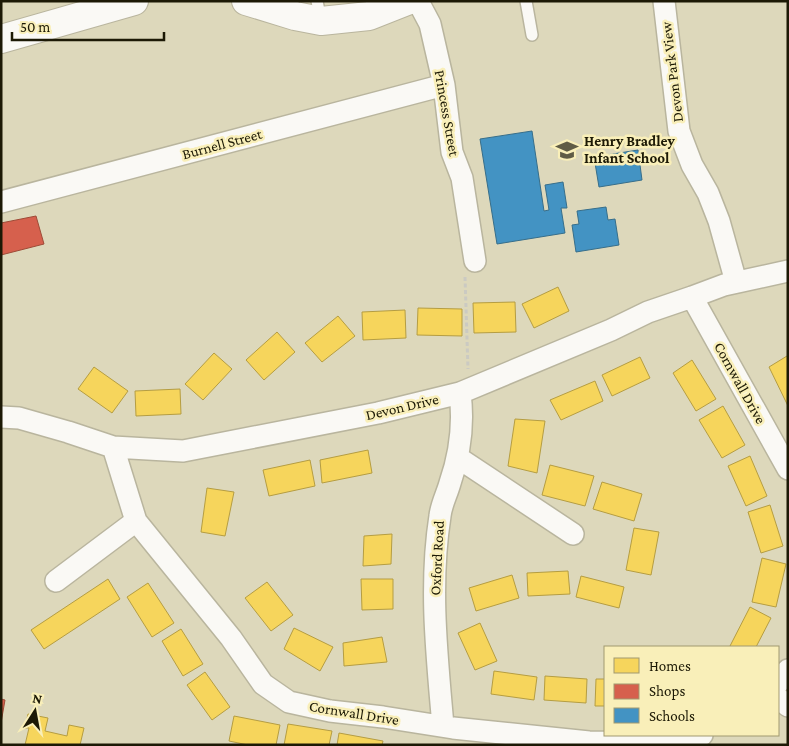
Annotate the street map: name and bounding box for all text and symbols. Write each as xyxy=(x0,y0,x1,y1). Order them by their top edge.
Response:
scale bar xyxy=(12,10,165,42)
text: 50 m xyxy=(20,19,50,35)
street label: Devon Park View xyxy=(658,20,686,123)
street label: Princess Street xyxy=(432,69,463,158)
street label: Burnell Street xyxy=(180,125,265,162)
place label: Henry Bradley Infant School xyxy=(584,133,675,166)
school or university icon: Henry Bradley Infant School xyxy=(554,137,580,163)
street label: Cornwall Drive xyxy=(711,339,769,427)
street label: Devon Drive xyxy=(364,391,440,423)
street label: Oxford Road xyxy=(427,520,447,596)
legend xyxy=(604,646,779,736)
text: Homes xyxy=(649,658,691,674)
text: Shops xyxy=(649,683,685,700)
north arrow xyxy=(10,686,60,736)
text: N xyxy=(31,689,44,707)
street label: Cornwall Drive xyxy=(308,698,400,728)
text: Schools xyxy=(649,708,695,724)

